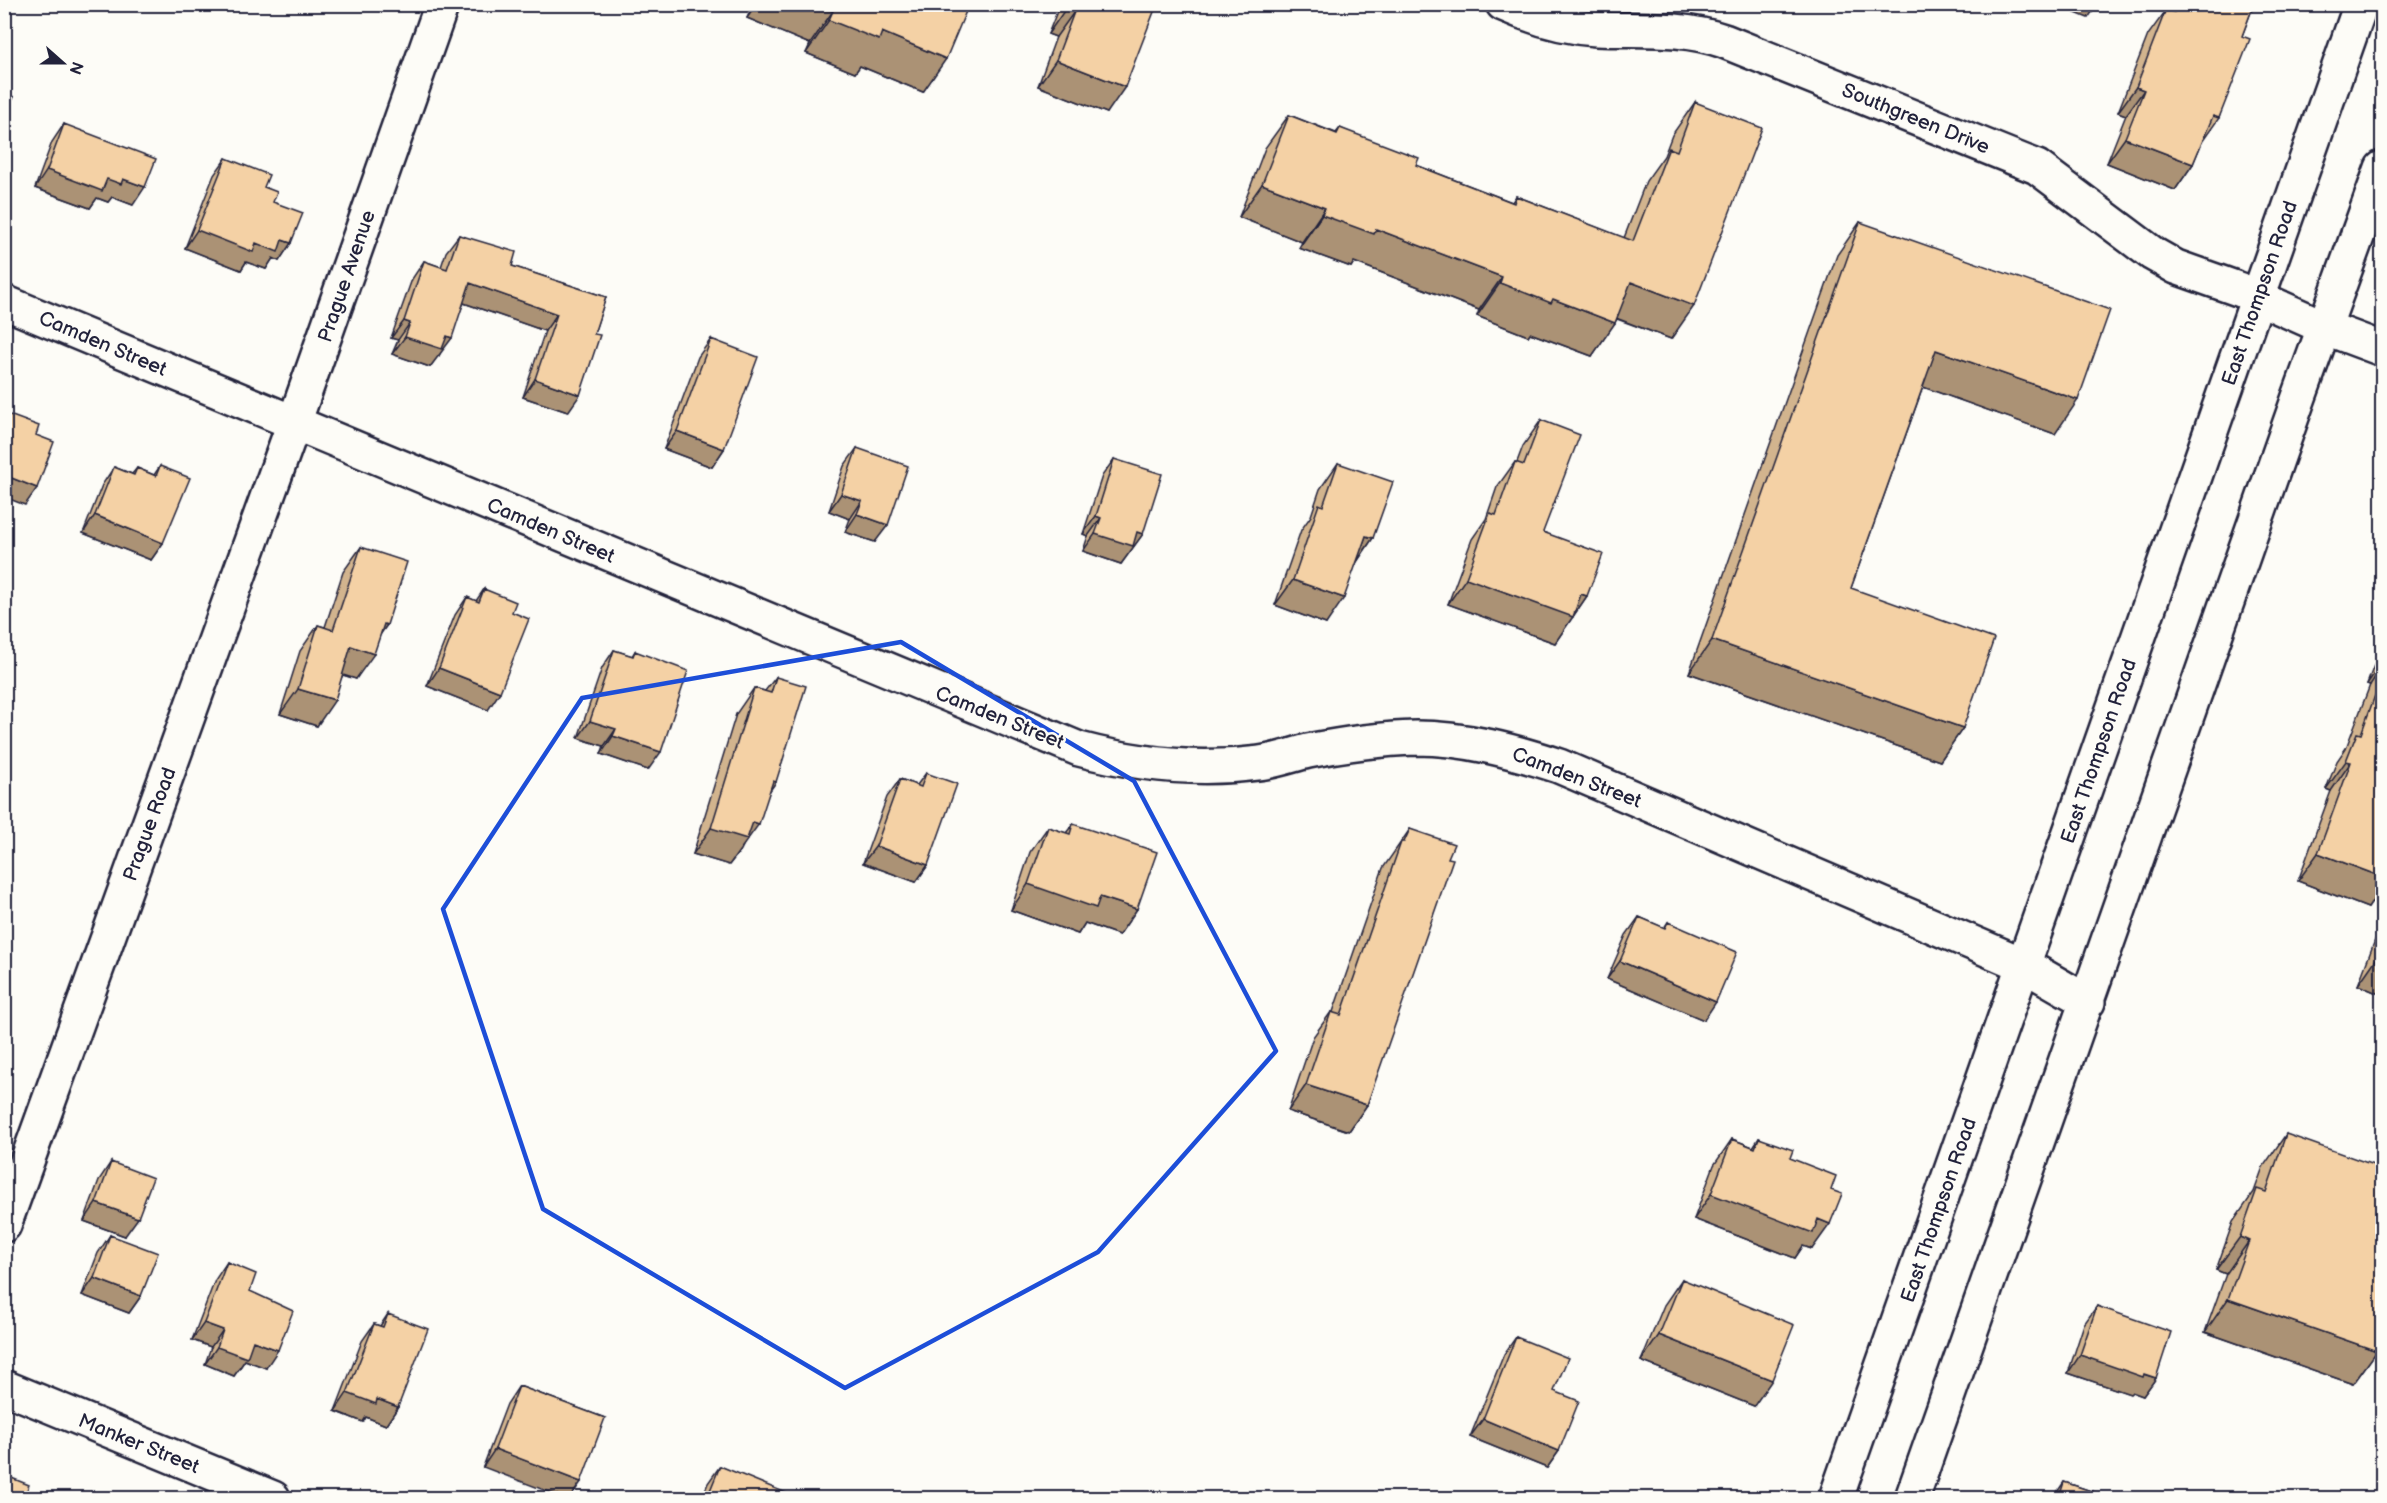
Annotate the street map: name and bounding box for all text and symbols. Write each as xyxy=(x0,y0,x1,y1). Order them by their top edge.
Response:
north arrow xyxy=(33,33,93,93)
text: N xyxy=(65,59,87,77)
street label: Southgreen Drive xyxy=(1838,78,1993,160)
street label: East Thompson Road xyxy=(2217,198,2303,389)
street label: Prague Avenue xyxy=(313,207,381,345)
street label: Camden Street xyxy=(35,306,170,382)
street label: Camden Street xyxy=(483,493,618,569)
street label: East Thompson Road xyxy=(2056,656,2142,847)
street label: Camden Street xyxy=(932,681,1067,755)
street label: Camden Street xyxy=(1509,742,1645,814)
street label: Prague Road xyxy=(118,764,182,884)
street label: East Thompson Road xyxy=(1896,1115,1982,1306)
street label: Manker Street xyxy=(75,1409,203,1479)

